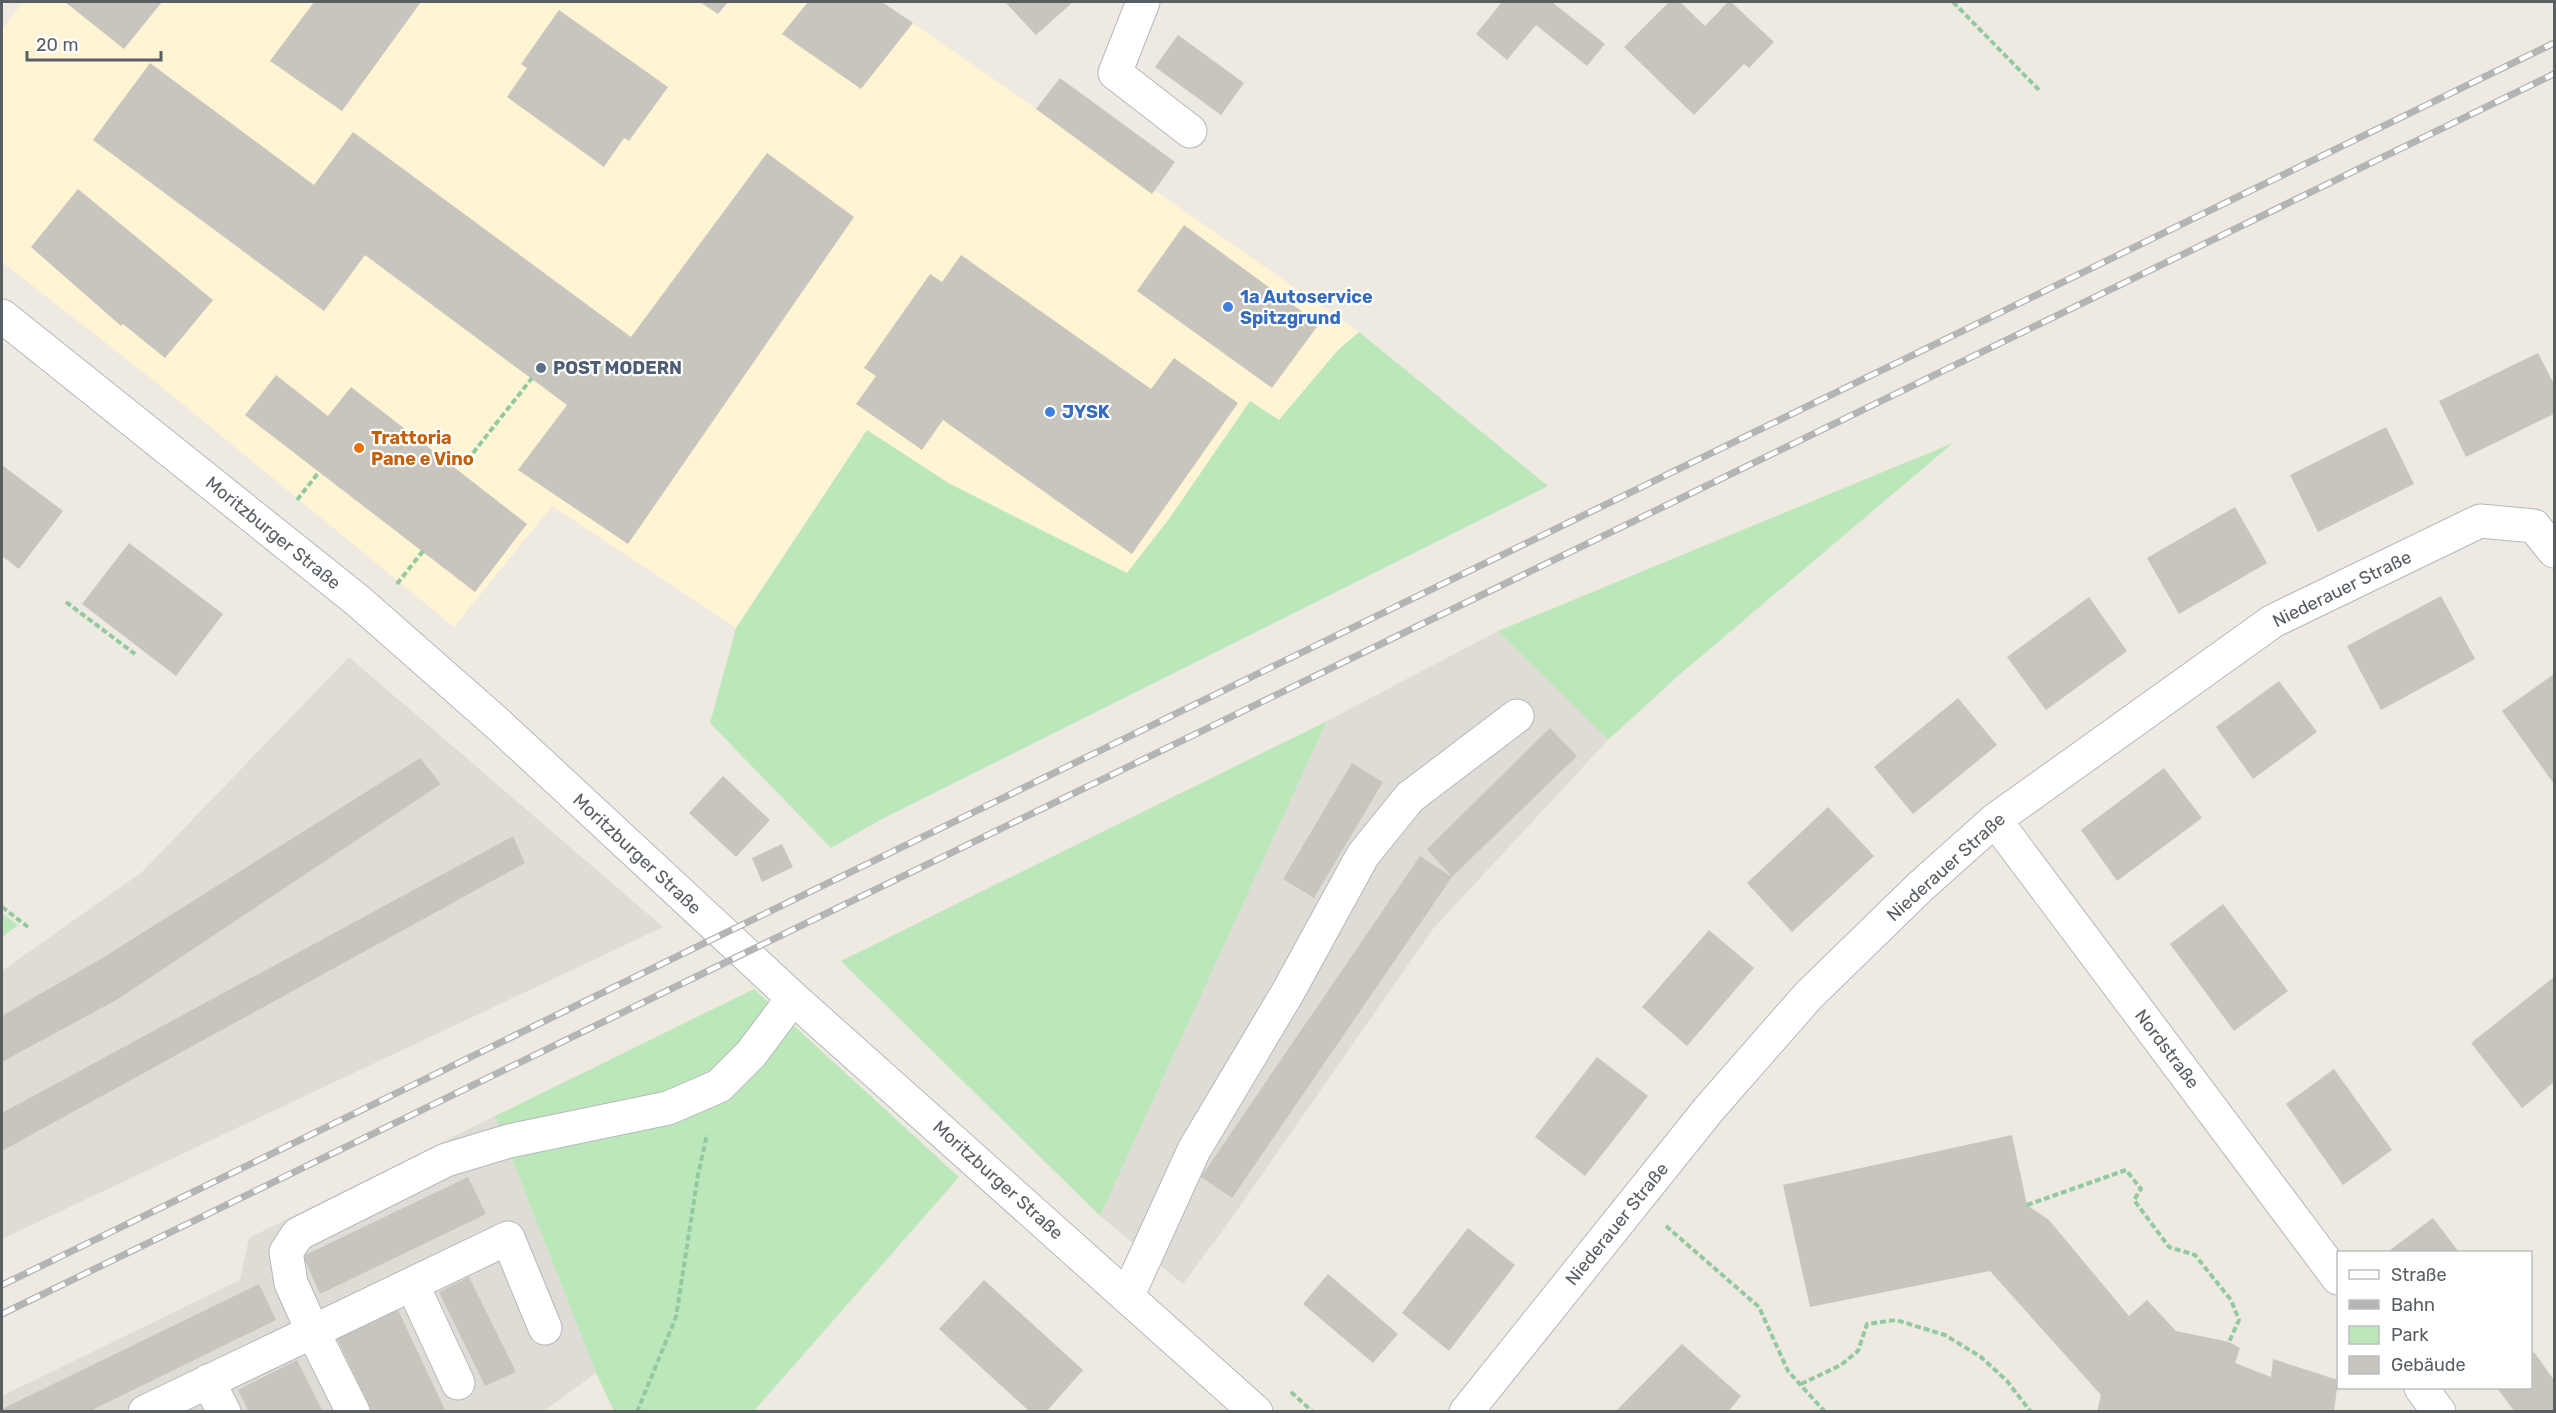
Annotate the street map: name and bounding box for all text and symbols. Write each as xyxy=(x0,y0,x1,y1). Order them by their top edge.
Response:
scale bar xyxy=(27,24,160,62)
text: 20 m xyxy=(36,34,78,56)
place label: 1a Autoservice Spitzgrund xyxy=(1240,286,1373,329)
marker: 1a Autoservice Spitzgrund xyxy=(1221,300,1235,314)
place label: POST MODERN xyxy=(553,357,682,379)
marker: POST MODERN xyxy=(534,361,548,375)
place label: JYSK xyxy=(1062,401,1110,423)
marker: JYSK xyxy=(1043,405,1057,419)
place label: Trattoria Pane e Vino xyxy=(371,427,474,470)
marker: Trattoria Pane e Vino xyxy=(352,441,366,455)
street label: Moritzburger Straße xyxy=(201,472,345,594)
street label: Niederauer Straße xyxy=(2269,546,2415,632)
street label: Moritzburger Straße xyxy=(568,789,706,919)
street label: Niederauer Straße xyxy=(1882,808,2010,926)
street label: Nordstraße xyxy=(2130,1005,2204,1093)
street label: Moritzburger Straße xyxy=(928,1116,1068,1244)
street label: Niederauer Straße xyxy=(1561,1158,1673,1290)
legend xyxy=(2337,1251,2532,1389)
text: Straße xyxy=(2391,1264,2447,1286)
text: Bahn xyxy=(2391,1294,2435,1316)
text: Park xyxy=(2391,1324,2429,1346)
text: Gebäude xyxy=(2391,1354,2466,1376)

